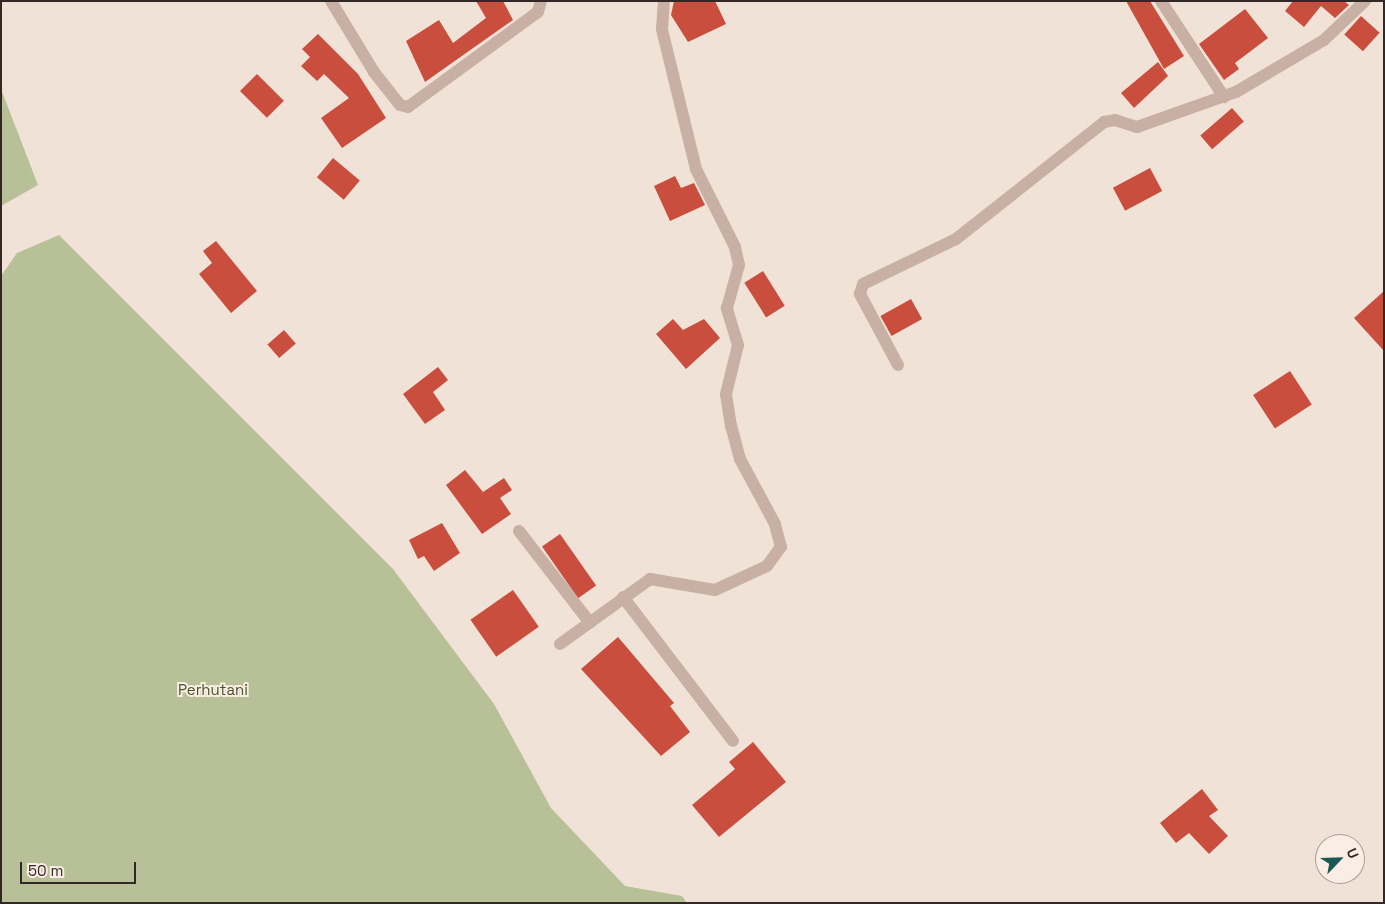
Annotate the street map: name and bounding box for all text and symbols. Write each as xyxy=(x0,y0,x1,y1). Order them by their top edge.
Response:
park label: Perhutani xyxy=(178,681,248,699)
north arrow xyxy=(1315,834,1365,884)
text: U xyxy=(1343,845,1363,861)
scale bar xyxy=(22,852,139,884)
text: 50 m xyxy=(28,861,63,880)

